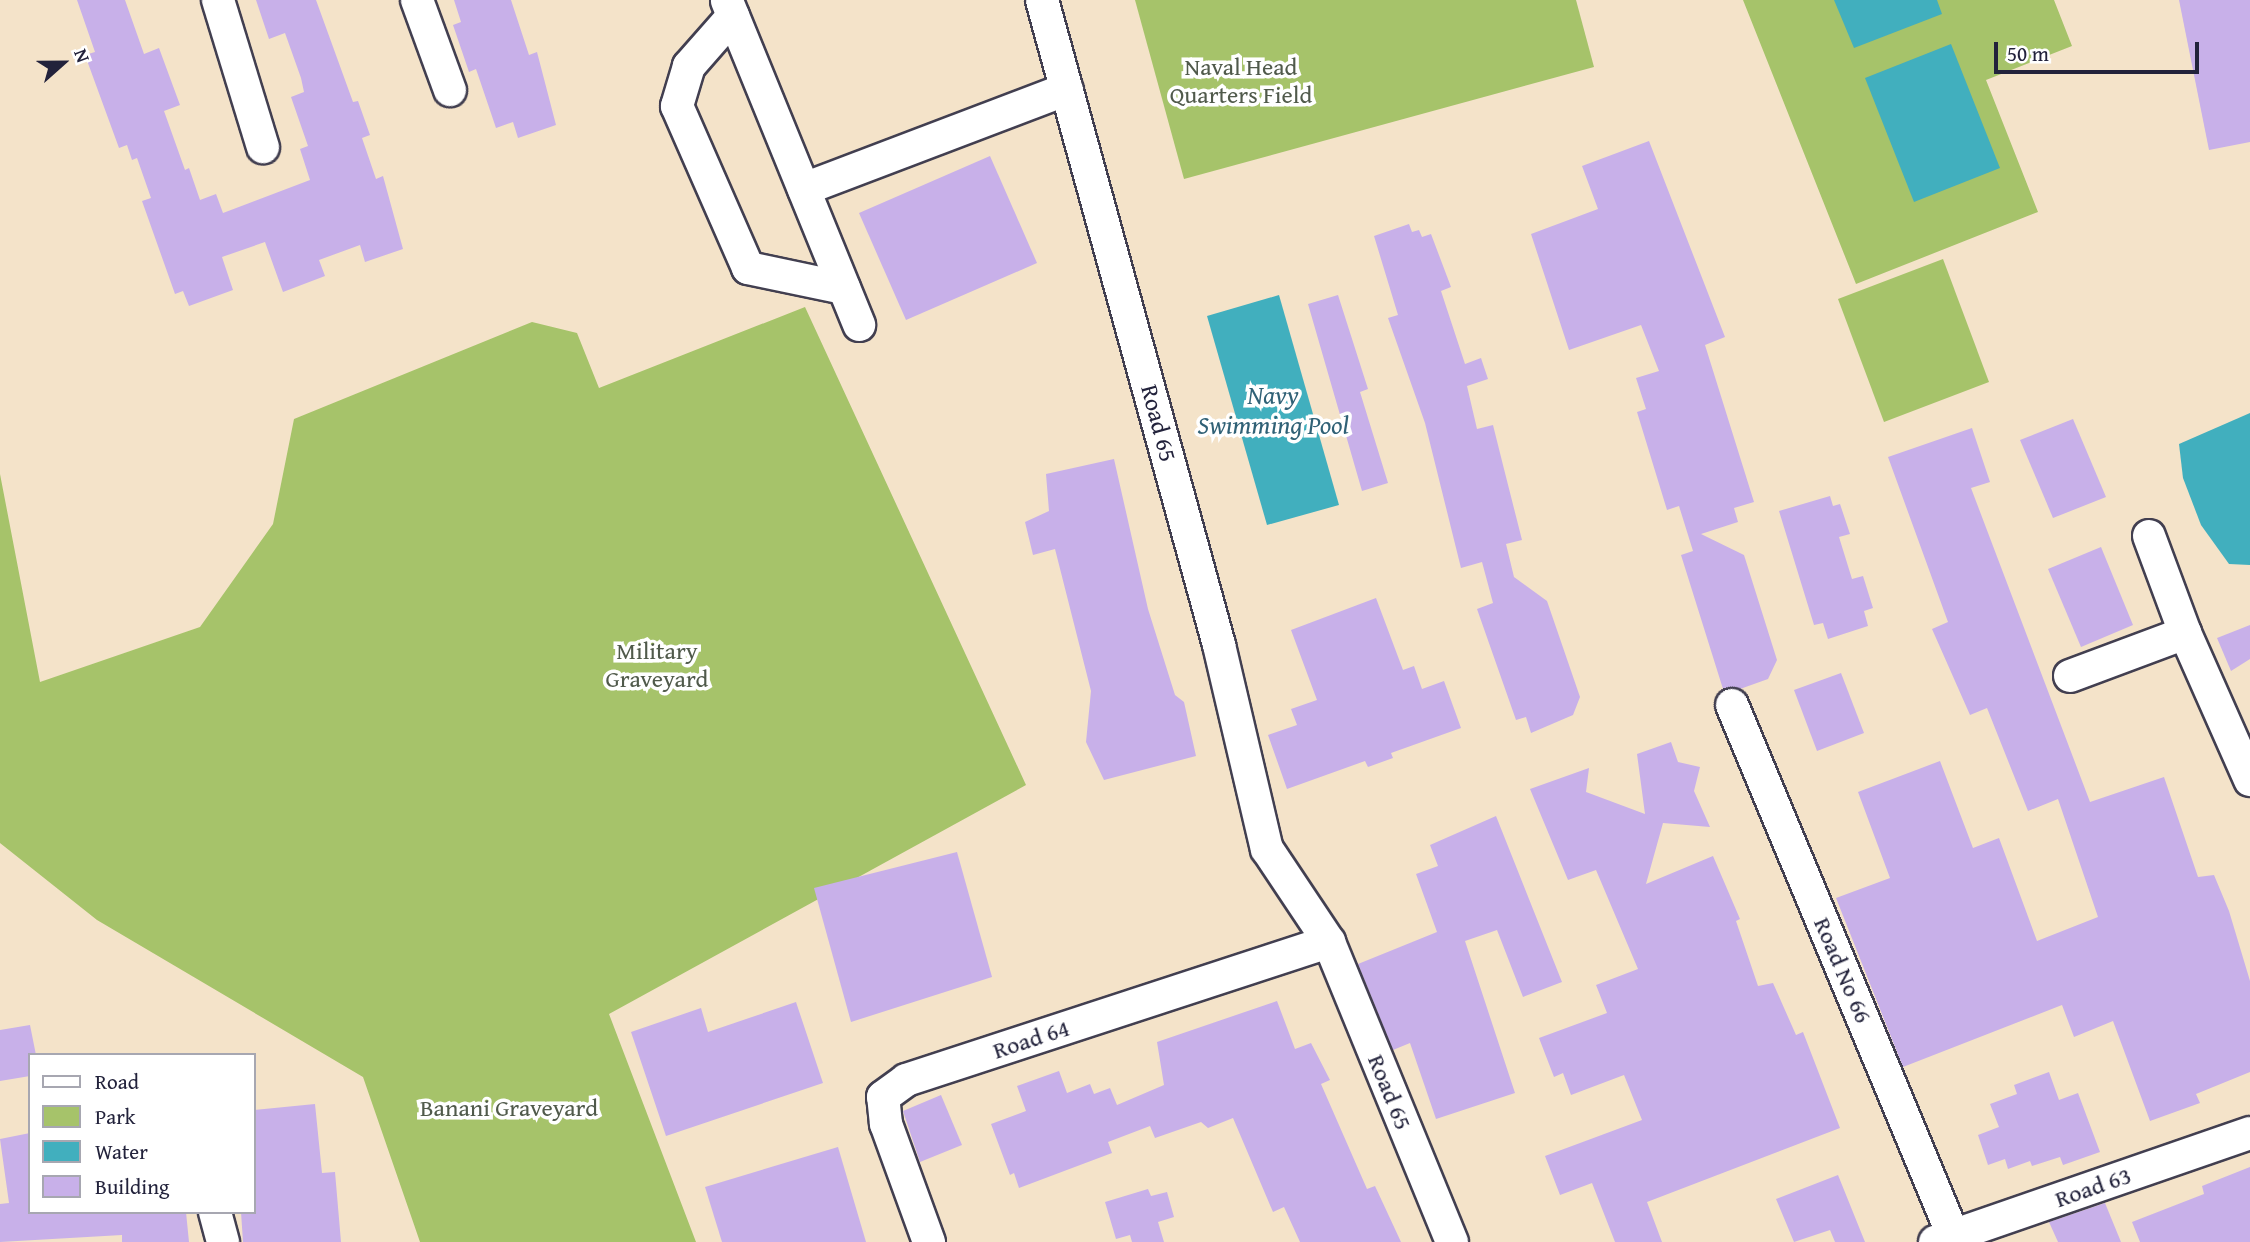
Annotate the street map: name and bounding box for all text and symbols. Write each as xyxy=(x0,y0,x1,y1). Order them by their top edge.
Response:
north arrow xyxy=(28,28,98,98)
scale bar xyxy=(1998,28,2203,72)
text: 50 m xyxy=(2007,38,2049,69)
text: N xyxy=(67,45,98,66)
park label: Naval Head Quarters Field xyxy=(1170,53,1312,109)
water label: Navy Swimming Pool xyxy=(1197,379,1349,440)
street label: Road 65 xyxy=(1135,381,1183,465)
park label: Military Graveyard xyxy=(606,637,708,693)
street label: Road No 66 xyxy=(1808,913,1878,1027)
street label: Road 64 xyxy=(989,1013,1073,1065)
street label: Road 65 xyxy=(1362,1050,1418,1134)
legend xyxy=(28,1053,256,1214)
text: Road xyxy=(95,1066,139,1097)
park label: Banani Graveyard xyxy=(420,1094,598,1122)
text: Park xyxy=(95,1101,136,1132)
text: Water xyxy=(95,1136,148,1167)
street label: Road 63 xyxy=(2051,1161,2135,1213)
text: Building xyxy=(95,1171,169,1202)

